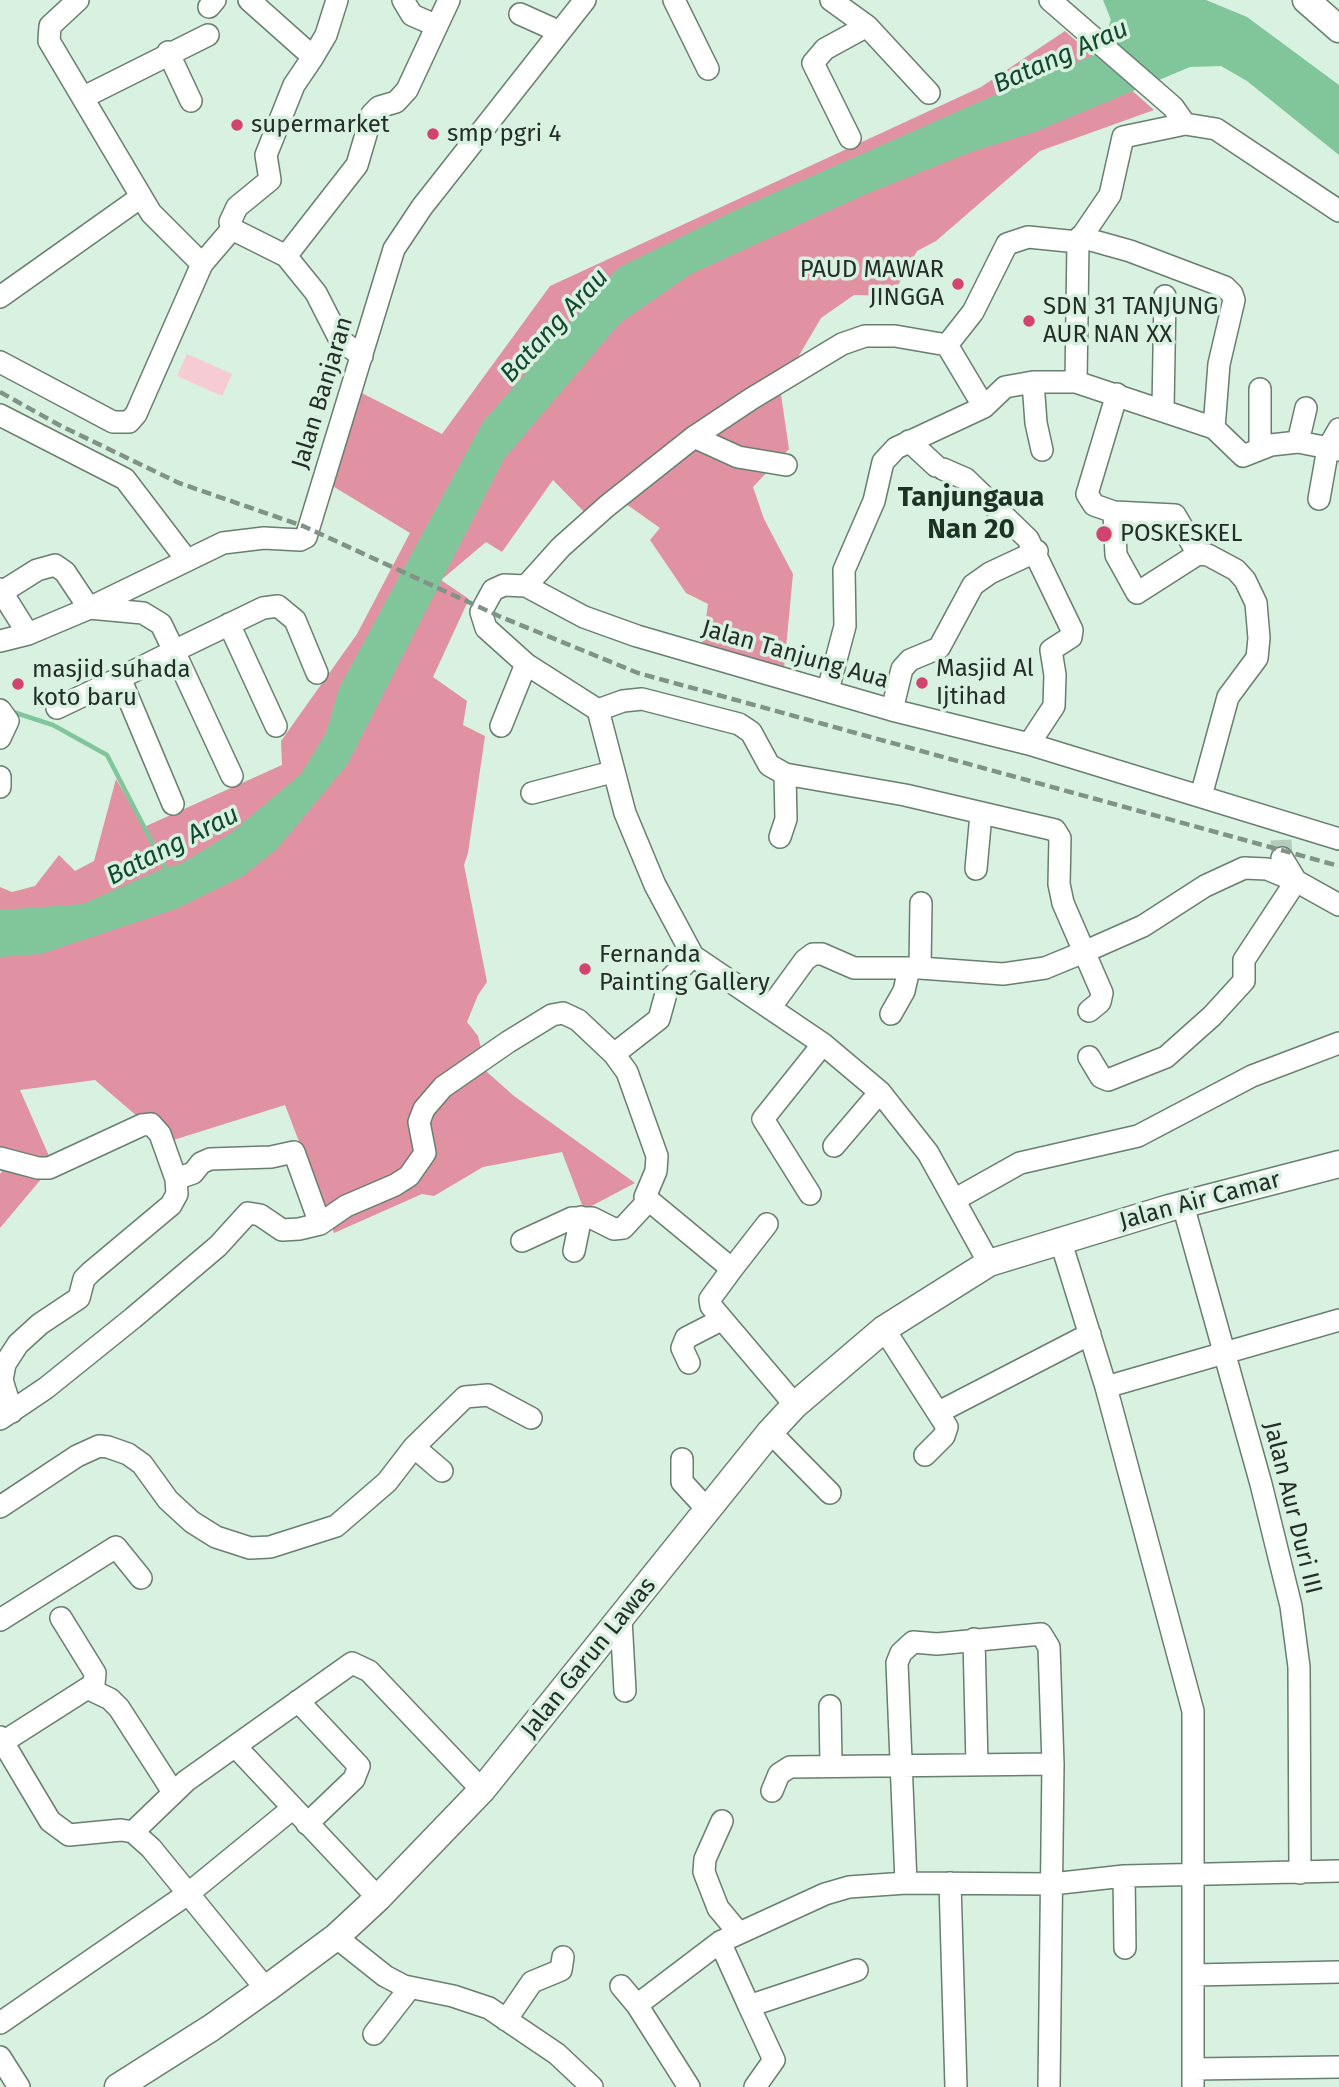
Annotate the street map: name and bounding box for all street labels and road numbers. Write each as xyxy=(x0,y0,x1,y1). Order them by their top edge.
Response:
street label: Jalan Banjaran xyxy=(286,313,360,473)
street label: Jalan Tanjung Aua xyxy=(698,615,892,695)
street label: Jalan Air Camar xyxy=(1116,1166,1284,1236)
street label: Jalan Aur Duri III xyxy=(1257,1419,1327,1597)
street label: Jalan Garun Lawas xyxy=(516,1572,662,1744)

